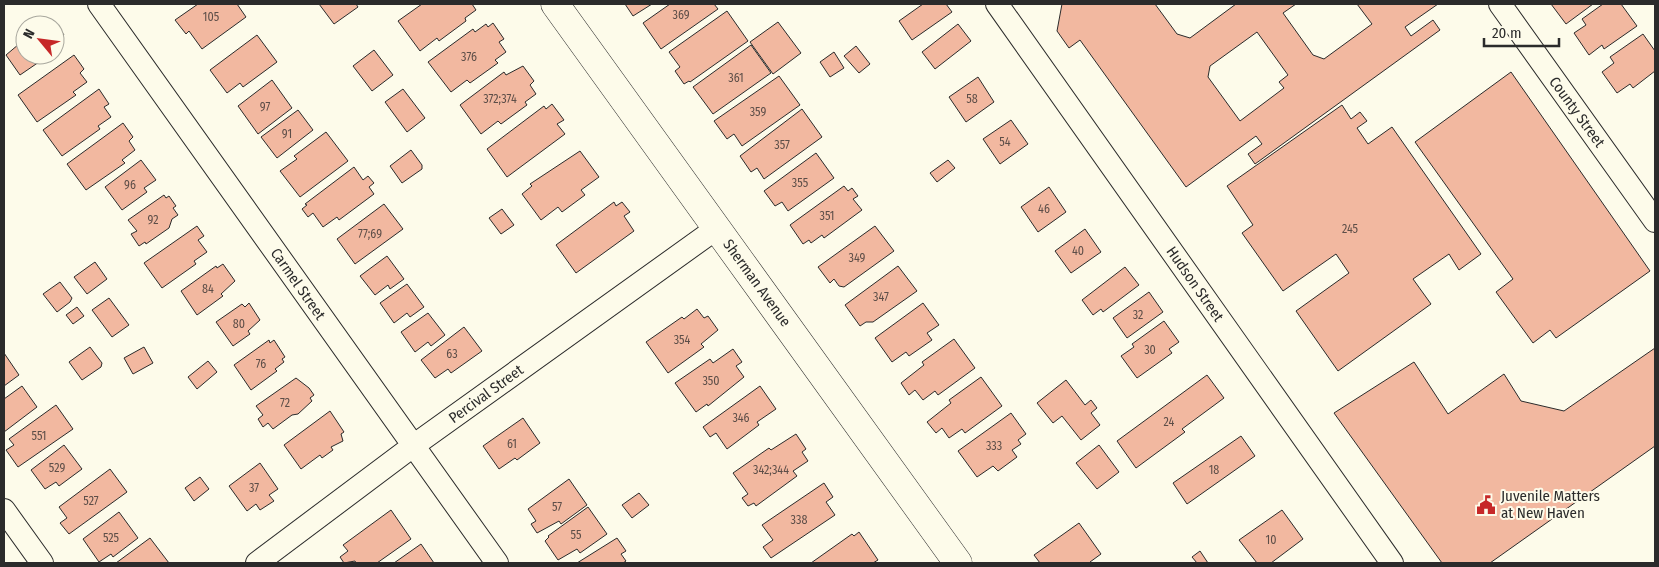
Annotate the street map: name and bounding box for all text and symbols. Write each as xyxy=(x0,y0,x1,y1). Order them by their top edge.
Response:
house number: 369 xyxy=(672,8,690,22)
house number: 105 xyxy=(203,10,220,24)
north arrow xyxy=(15,15,65,65)
scale bar xyxy=(1484,15,1559,47)
text: 20 m xyxy=(1492,24,1522,42)
text: N xyxy=(20,26,39,42)
house number: 376 xyxy=(461,50,477,64)
house number: 361 xyxy=(728,71,744,85)
street label: County Street xyxy=(1545,73,1609,151)
house number: 372;374 xyxy=(483,92,517,106)
house number: 58 xyxy=(966,92,978,106)
house number: 97 xyxy=(260,100,270,114)
house number: 359 xyxy=(750,105,766,119)
house number: 91 xyxy=(282,127,292,141)
house number: 54 xyxy=(999,135,1011,149)
house number: 357 xyxy=(774,138,790,152)
house number: 355 xyxy=(792,176,809,190)
house number: 96 xyxy=(124,178,136,192)
house number: 46 xyxy=(1038,202,1050,216)
house number: 351 xyxy=(819,209,835,223)
house number: 92 xyxy=(148,213,158,227)
house number: 245 xyxy=(1342,222,1359,236)
house number: 77;69 xyxy=(358,227,382,241)
street label: Sherman Avenue xyxy=(719,236,795,330)
street label: Hudson Street xyxy=(1163,243,1228,325)
house number: 40 xyxy=(1072,244,1084,258)
street label: Carmel Street xyxy=(267,245,329,323)
house number: 349 xyxy=(849,251,866,265)
house number: 84 xyxy=(202,282,214,296)
house number: 347 xyxy=(873,290,889,304)
house number: 32 xyxy=(1133,308,1143,322)
house number: 80 xyxy=(233,317,245,331)
house number: 354 xyxy=(674,333,691,347)
house number: 30 xyxy=(1144,343,1156,357)
house number: 63 xyxy=(446,347,458,361)
house number: 76 xyxy=(256,357,266,371)
street label: Percival Street xyxy=(445,361,527,427)
house number: 350 xyxy=(702,374,720,388)
house number: 72 xyxy=(280,396,290,410)
house number: 346 xyxy=(732,411,750,425)
house number: 24 xyxy=(1164,415,1175,429)
house number: 551 xyxy=(31,429,47,443)
house number: 61 xyxy=(507,437,517,451)
house number: 333 xyxy=(986,439,1002,453)
house number: 529 xyxy=(49,461,65,475)
house number: 342;344 xyxy=(753,463,789,477)
house number: 18 xyxy=(1209,463,1219,477)
house number: 37 xyxy=(249,481,259,495)
place label: Juvenile Matters at New Haven xyxy=(1501,487,1600,522)
house number: 527 xyxy=(83,494,99,508)
public building icon: Juvenile Matters at New Haven xyxy=(1475,494,1497,516)
house number: 57 xyxy=(552,500,562,514)
house number: 338 xyxy=(791,513,807,527)
house number: 55 xyxy=(571,528,582,542)
house number: 525 xyxy=(103,531,120,545)
house number: 10 xyxy=(1266,533,1276,547)

